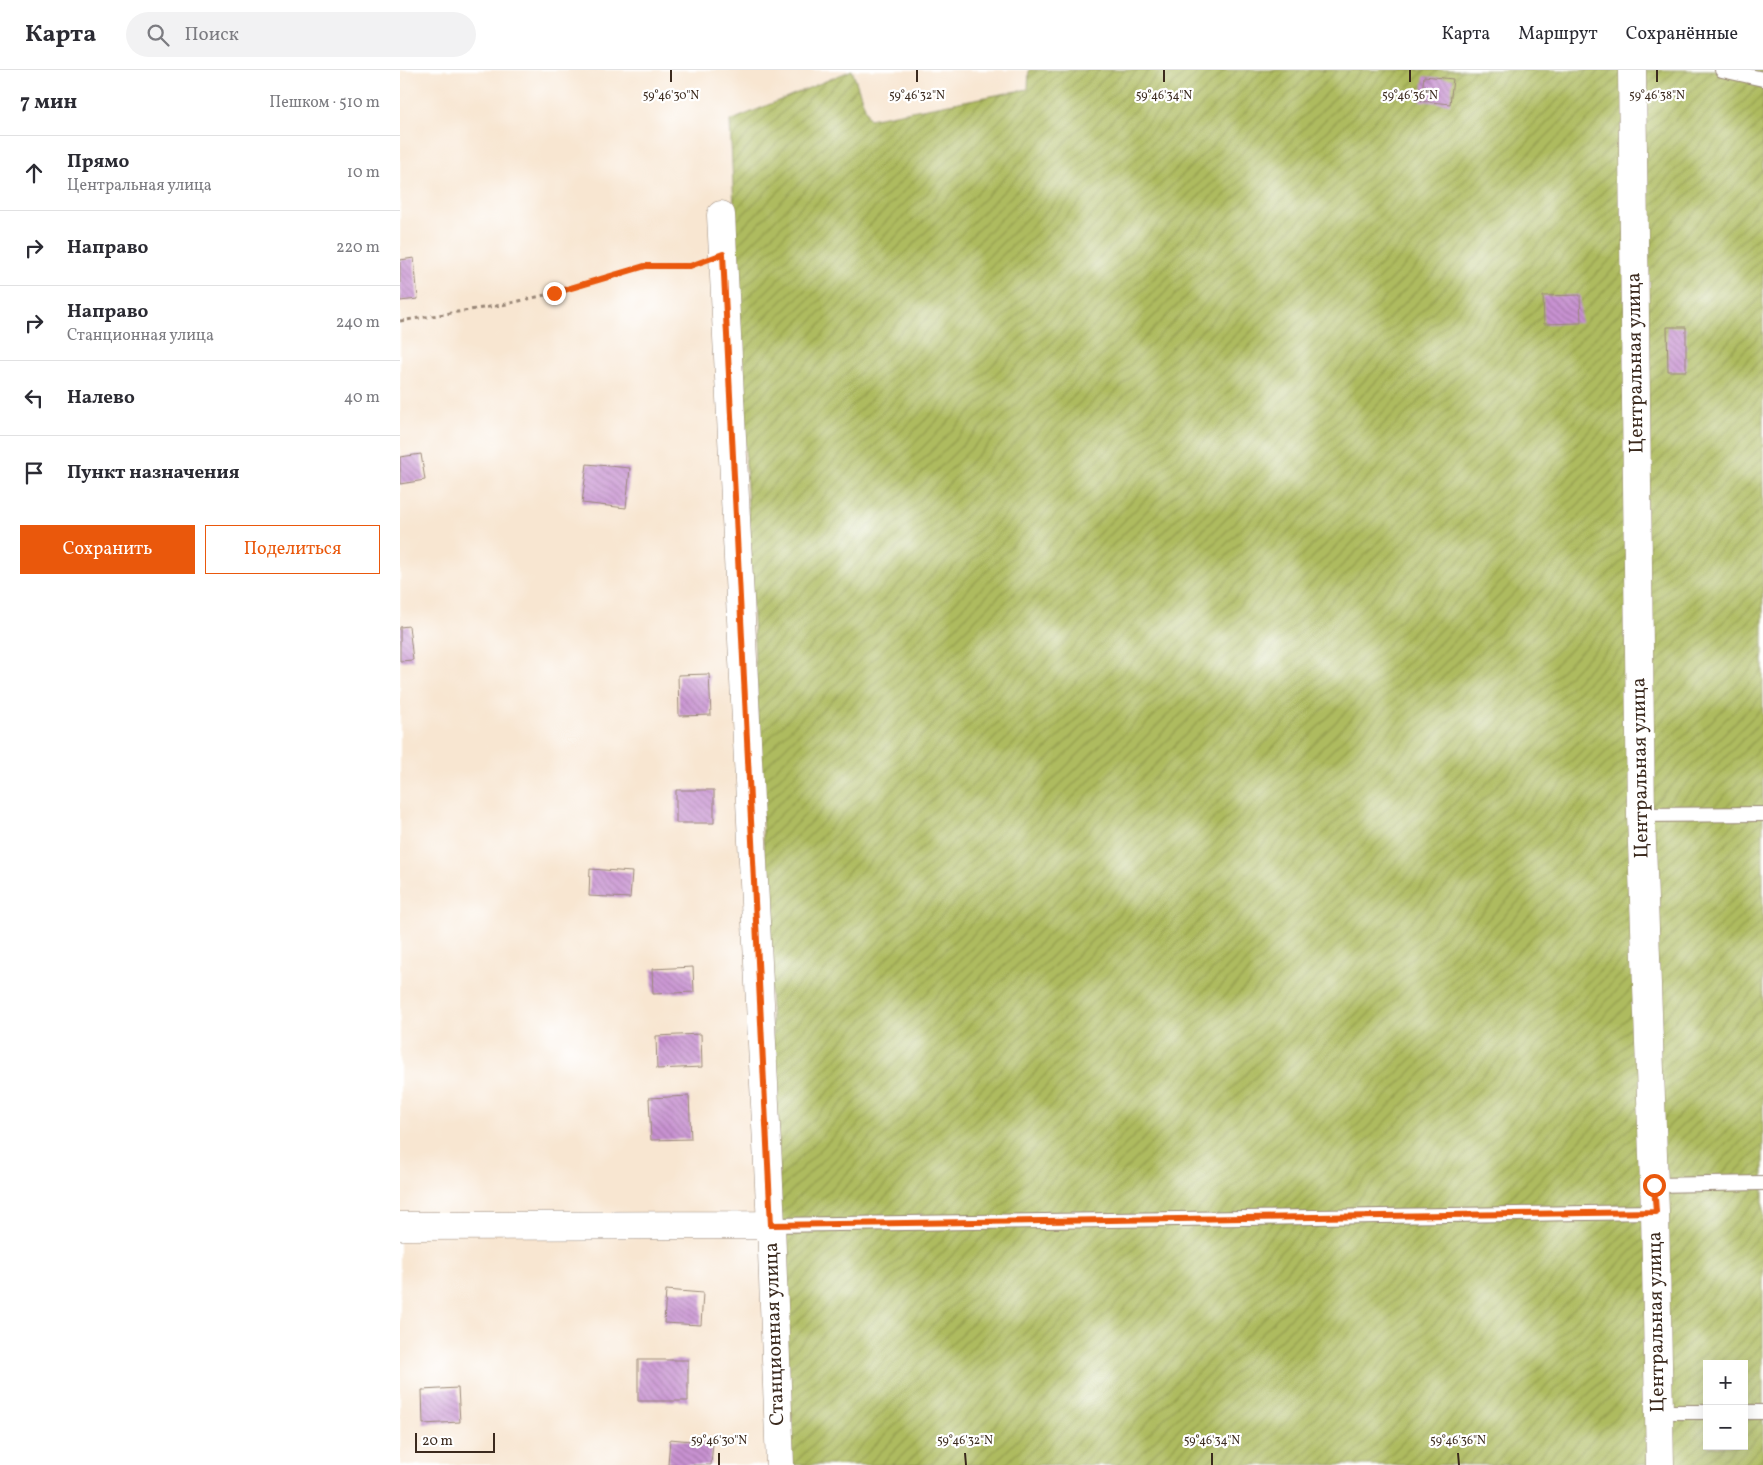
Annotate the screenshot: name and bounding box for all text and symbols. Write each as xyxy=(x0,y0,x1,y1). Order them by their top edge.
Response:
search box xyxy=(126,12,476,57)
text: Карта xyxy=(25,18,96,52)
icon: search xyxy=(144,21,172,49)
text: Поиск xyxy=(184,22,239,48)
text: Карта xyxy=(1441,22,1490,47)
text: Маршрут xyxy=(1518,22,1598,47)
text: Сохранённые xyxy=(1626,22,1738,47)
text: 7 мин xyxy=(20,88,77,117)
text: 59°46'30"N xyxy=(643,88,699,104)
text: 59°46'32"N xyxy=(889,88,945,104)
text: 59°46'34"N xyxy=(1136,88,1192,104)
text: 59°46'36"N xyxy=(1382,88,1438,104)
text: 59°46'38"N xyxy=(1629,88,1685,104)
text: Пешком · 510 m xyxy=(269,92,380,114)
text: Прямо xyxy=(67,149,129,175)
icon: ahead xyxy=(20,159,48,187)
text: 10 m xyxy=(347,162,380,184)
text: Центральная улица xyxy=(67,175,212,197)
icon: right xyxy=(20,234,48,262)
text: Направо xyxy=(67,235,149,261)
text: 220 m xyxy=(336,237,380,259)
street label: Центральная улица xyxy=(1620,272,1652,454)
route end xyxy=(543,282,566,305)
text: Направо xyxy=(67,299,149,325)
icon: right xyxy=(20,309,48,337)
text: 240 m xyxy=(336,312,380,334)
text: Станционная улица xyxy=(67,325,214,347)
icon: left xyxy=(20,384,48,412)
text: Налево xyxy=(67,385,135,411)
text: 40 m xyxy=(344,387,380,409)
icon: arrive xyxy=(20,459,48,487)
text: Пункт назначения xyxy=(67,460,240,486)
button: Сохранить xyxy=(20,525,195,574)
button: Поделиться xyxy=(205,525,380,574)
street label: Центральная улица xyxy=(1625,677,1657,859)
route start xyxy=(1643,1174,1666,1197)
street label: Центральная улица xyxy=(1641,1231,1673,1413)
street label: Станционная улица xyxy=(758,1242,792,1426)
map controls xyxy=(1703,1360,1748,1450)
button: + xyxy=(1703,1360,1748,1405)
button: − xyxy=(1703,1405,1748,1450)
scale bar xyxy=(415,1430,495,1453)
text: 20 m xyxy=(422,1432,453,1451)
text: 59°46'30"N xyxy=(691,1433,747,1449)
text: 59°46'32"N xyxy=(937,1433,993,1449)
text: 59°46'34"N xyxy=(1184,1433,1240,1449)
text: 59°46'36"N xyxy=(1430,1433,1486,1449)

